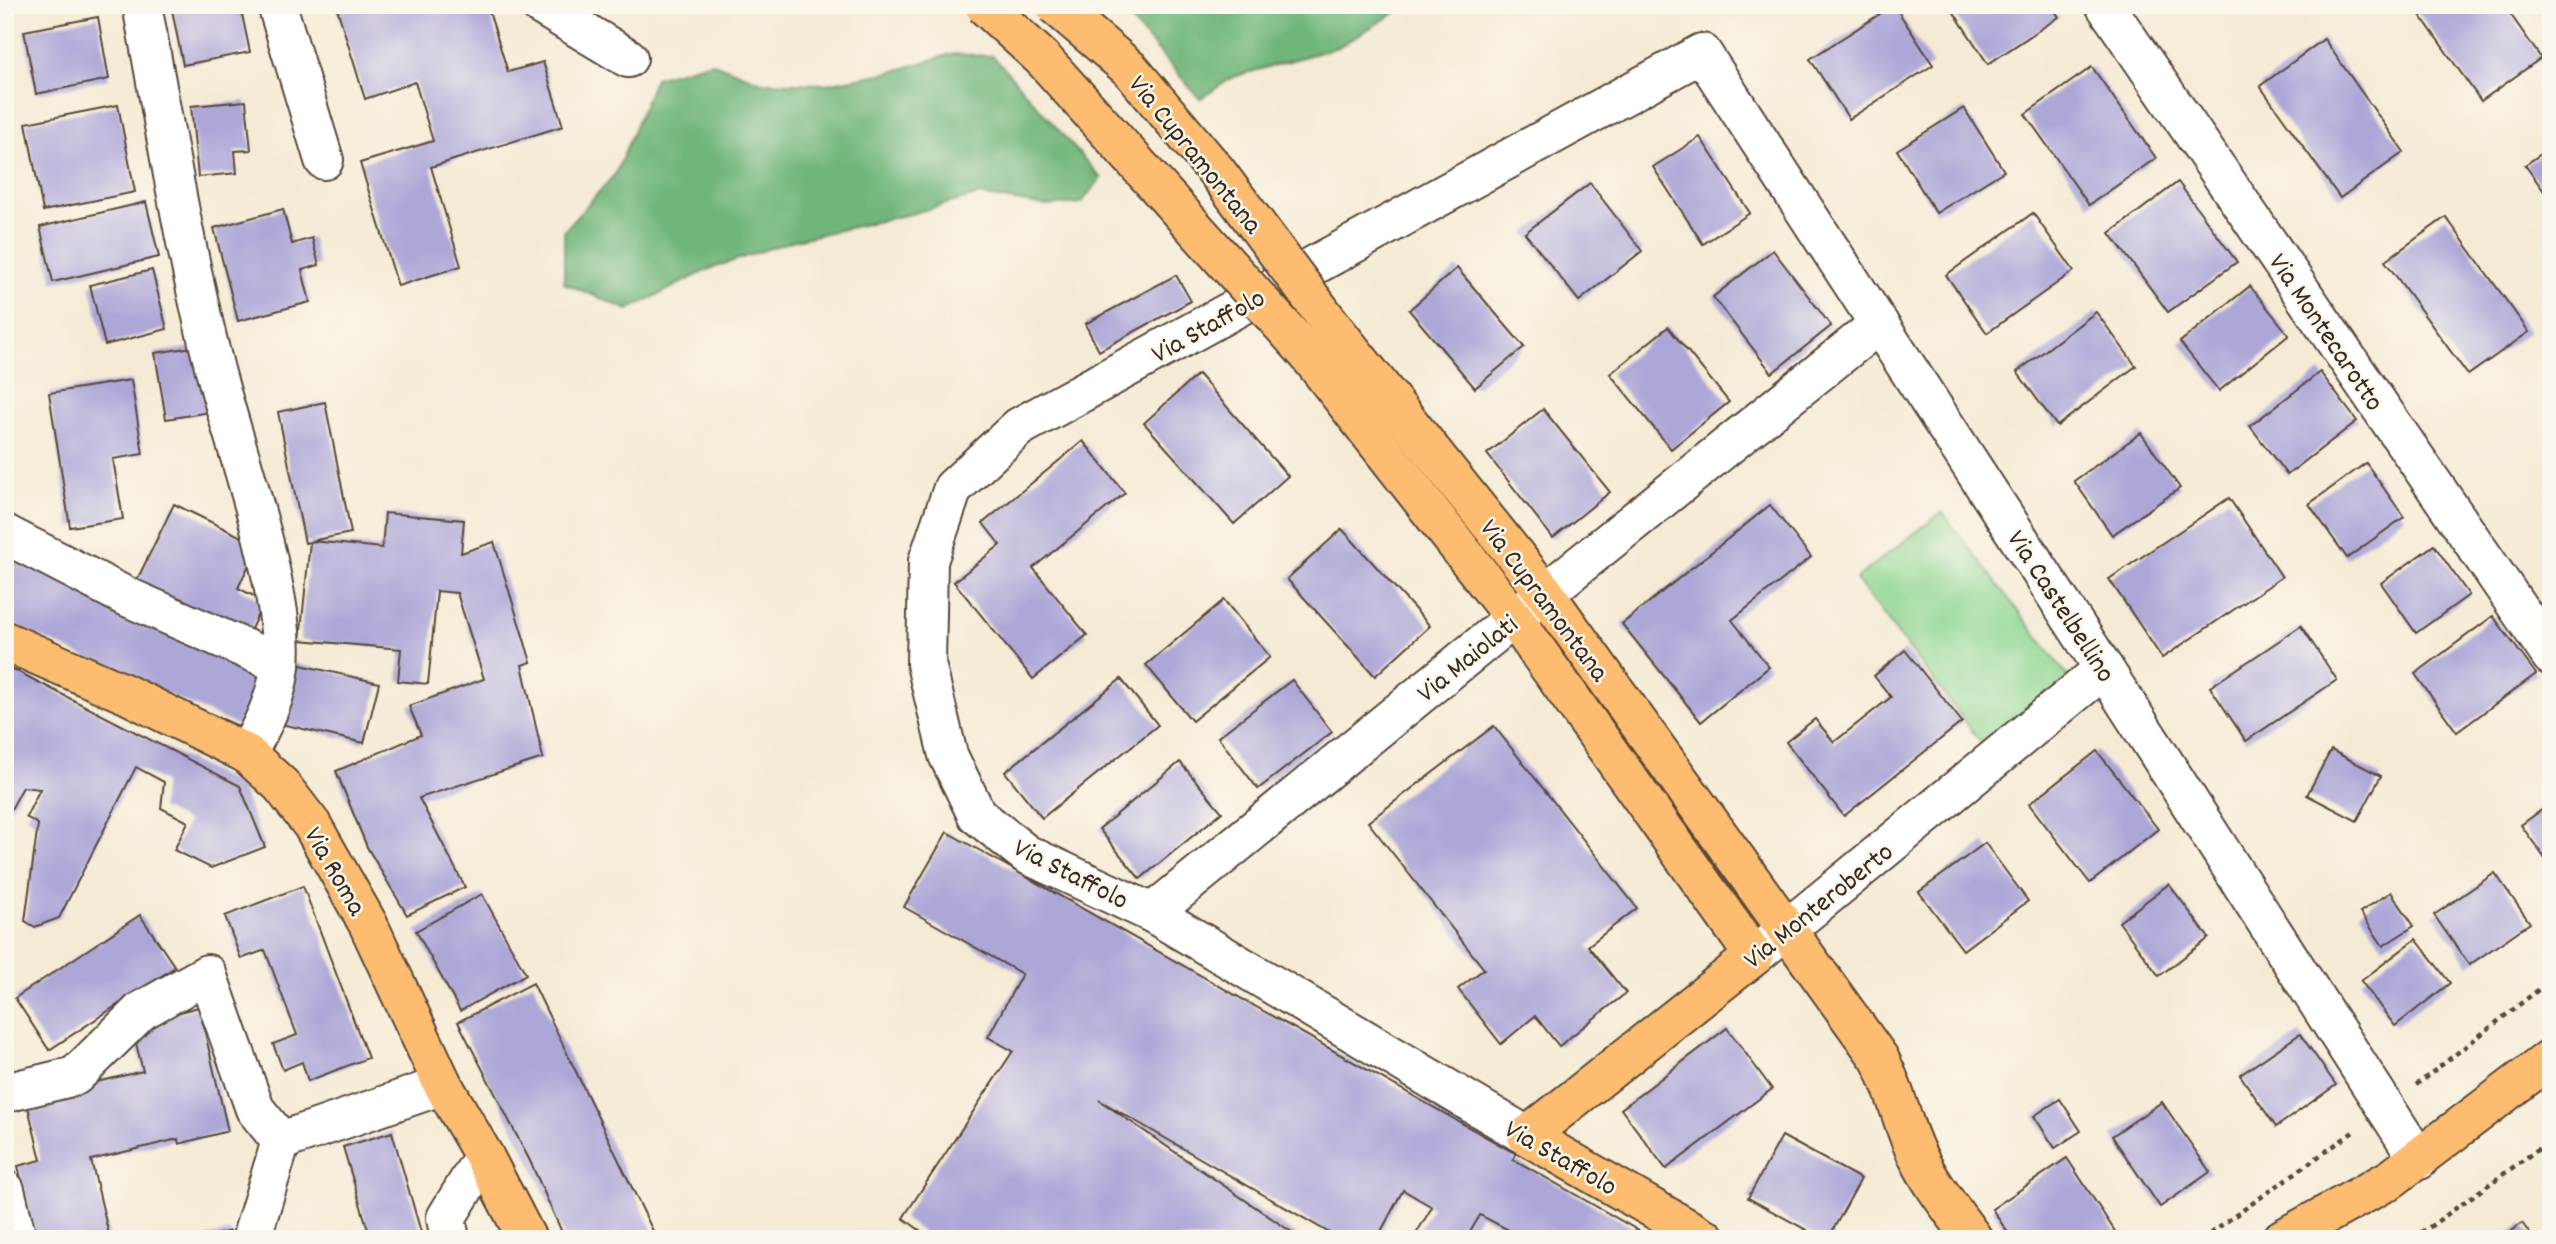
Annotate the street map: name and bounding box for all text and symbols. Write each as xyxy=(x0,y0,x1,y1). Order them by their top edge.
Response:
street label: Via Cupramontana xyxy=(1116,68,1270,245)
street label: Via Montecarotto xyxy=(2256,247,2392,421)
street label: Via Staffolo xyxy=(1145,281,1274,376)
street label: Via Cupramontana xyxy=(1467,512,1617,692)
street label: Via Castelbellino xyxy=(1995,524,2123,692)
street label: Via Maiolati xyxy=(1410,607,1529,714)
street label: Via Roma xyxy=(291,821,375,925)
street label: Via Staffolo xyxy=(1005,830,1134,923)
street label: Via Monteroberto xyxy=(1736,835,1904,981)
street label: Via Staffolo xyxy=(1496,1112,1623,1209)

